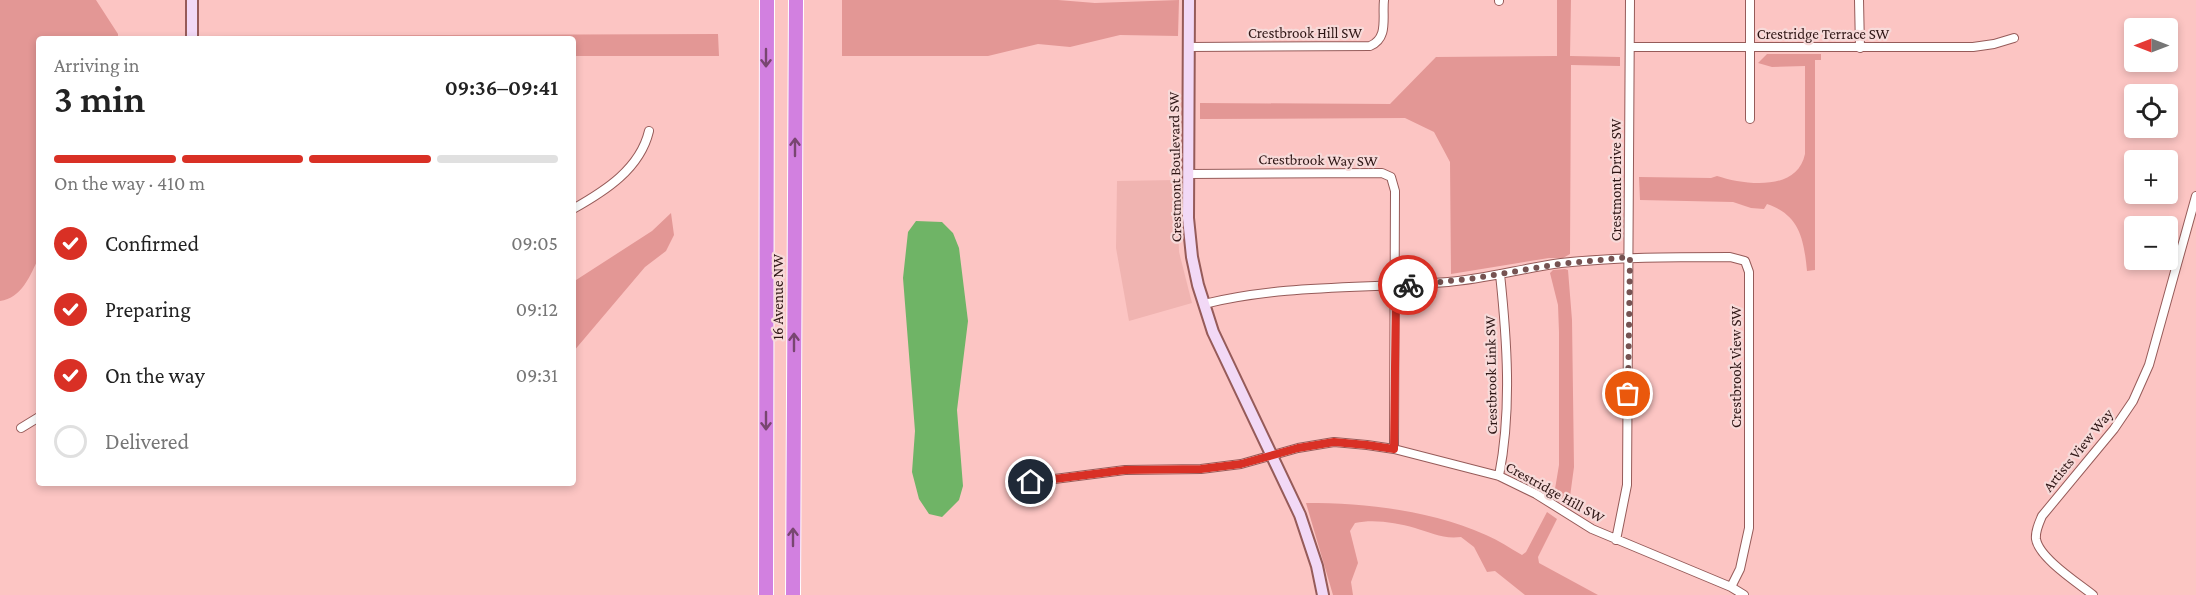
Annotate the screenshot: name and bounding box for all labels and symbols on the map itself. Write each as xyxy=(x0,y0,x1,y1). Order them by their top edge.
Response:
north arrow xyxy=(2124,18,2178,72)
street label: Crestbrook Hill SW xyxy=(1248,25,1362,41)
street label: Crestridge Terrace SW xyxy=(1757,26,1890,43)
one-way arrow xyxy=(760,48,772,68)
street label: Crestmont Boulevard SW xyxy=(1166,91,1184,243)
street label: Crestmont Drive SW xyxy=(1608,118,1624,241)
one-way arrow xyxy=(789,137,801,157)
street label: Crestbrook Way SW xyxy=(1258,151,1378,170)
street label: 16 Avenue NW xyxy=(770,254,786,340)
courier xyxy=(1378,255,1438,315)
street label: Crestbrook View SW xyxy=(1728,306,1744,428)
street label: Crestbrook Link SW xyxy=(1482,315,1500,435)
one-way arrow xyxy=(788,332,800,352)
pin xyxy=(1602,368,1653,419)
street label: Artists View Way xyxy=(2040,405,2117,495)
one-way arrow xyxy=(760,411,772,431)
pin xyxy=(1005,456,1056,507)
street label: Crestridge Hill SW xyxy=(1502,458,1607,527)
one-way arrow xyxy=(787,527,799,547)

